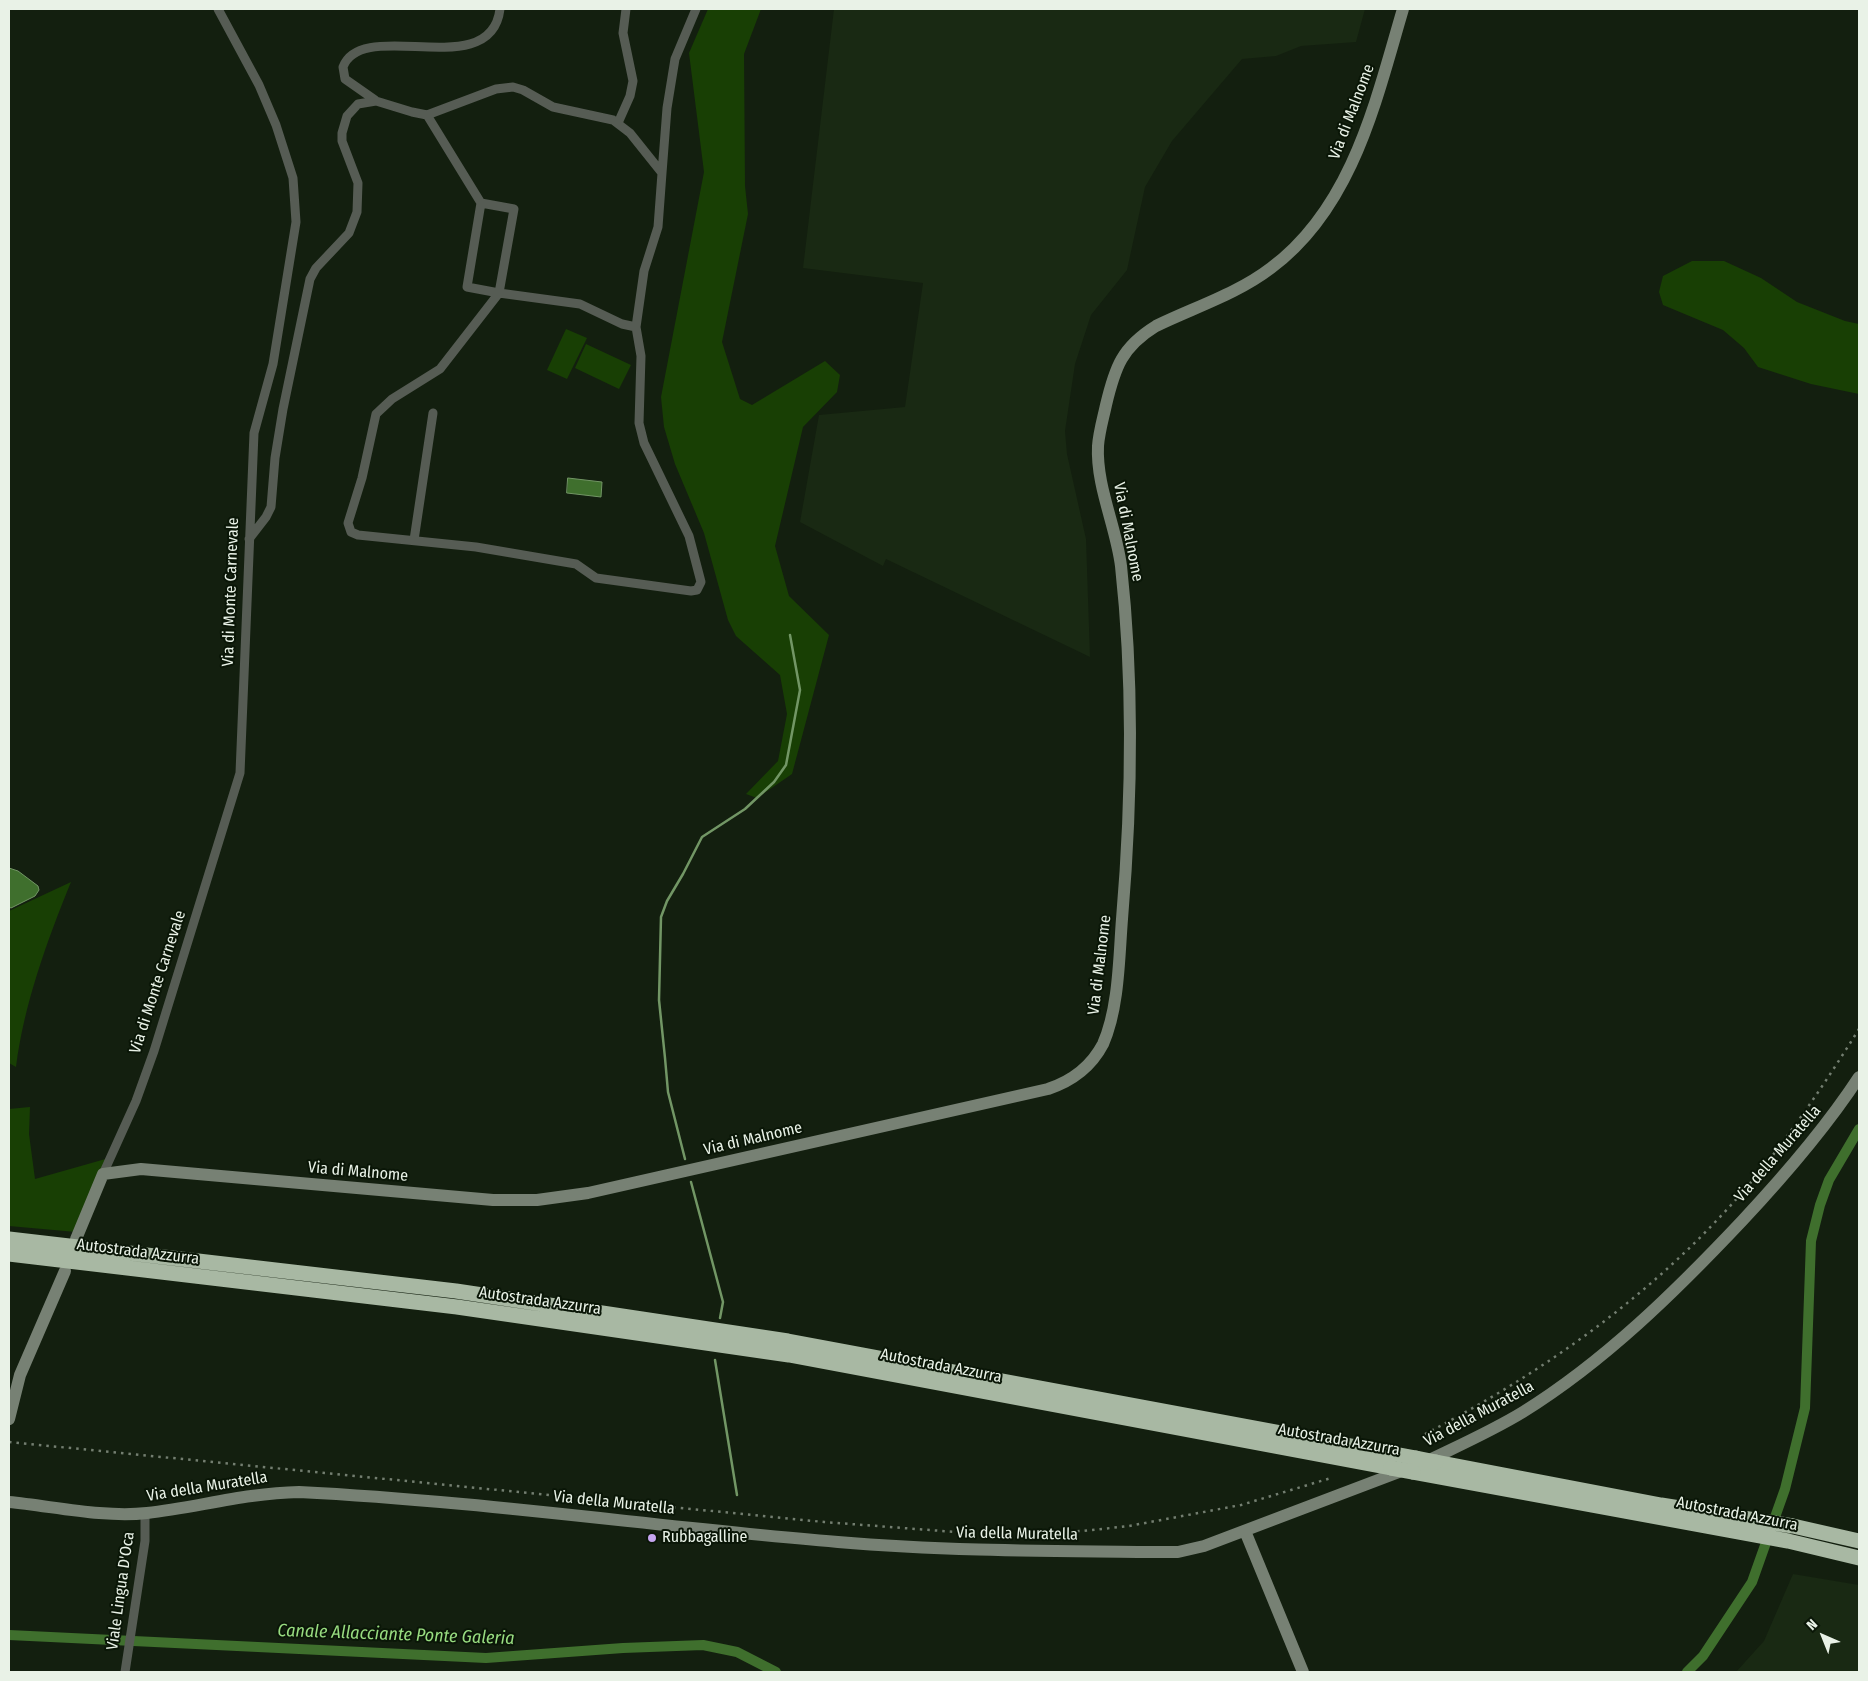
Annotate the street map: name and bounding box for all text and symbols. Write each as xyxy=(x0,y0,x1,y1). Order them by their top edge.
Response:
street label: Via di Malnome xyxy=(1325,62,1379,162)
street label: Via di Malnome xyxy=(1109,481,1147,583)
street label: Via di Monte Carnevale xyxy=(219,517,243,667)
street label: Via di Monte Carnevale xyxy=(126,908,190,1056)
street label: Via di Malnome xyxy=(1084,914,1116,1016)
street label: Via della Muratella xyxy=(1731,1102,1825,1206)
street label: Via di Malnome xyxy=(702,1118,804,1160)
street label: Via di Malnome xyxy=(307,1158,409,1186)
street label: Autostrada Azzurra xyxy=(76,1235,200,1269)
street label: Autostrada Azzurra xyxy=(478,1283,602,1319)
street label: Autostrada Azzurra xyxy=(879,1345,1003,1387)
street label: Via della Muratella xyxy=(1421,1377,1537,1451)
street label: Autostrada Azzurra xyxy=(1277,1420,1401,1460)
street label: Via della Muratella xyxy=(145,1468,269,1506)
street label: Via della Muratella xyxy=(552,1487,676,1519)
street label: Autostrada Azzurra xyxy=(1675,1493,1799,1535)
street label: Via della Muratella xyxy=(956,1523,1078,1545)
place label: Rubbagalline xyxy=(662,1528,747,1548)
street label: Viale Lingua D'Oca xyxy=(103,1530,139,1652)
marker: Rubbagalline xyxy=(646,1532,658,1544)
north arrow xyxy=(1798,1611,1848,1661)
text: N xyxy=(1803,1616,1821,1634)
water label: Canale Allacciante Ponte Galeria xyxy=(277,1620,515,1650)

